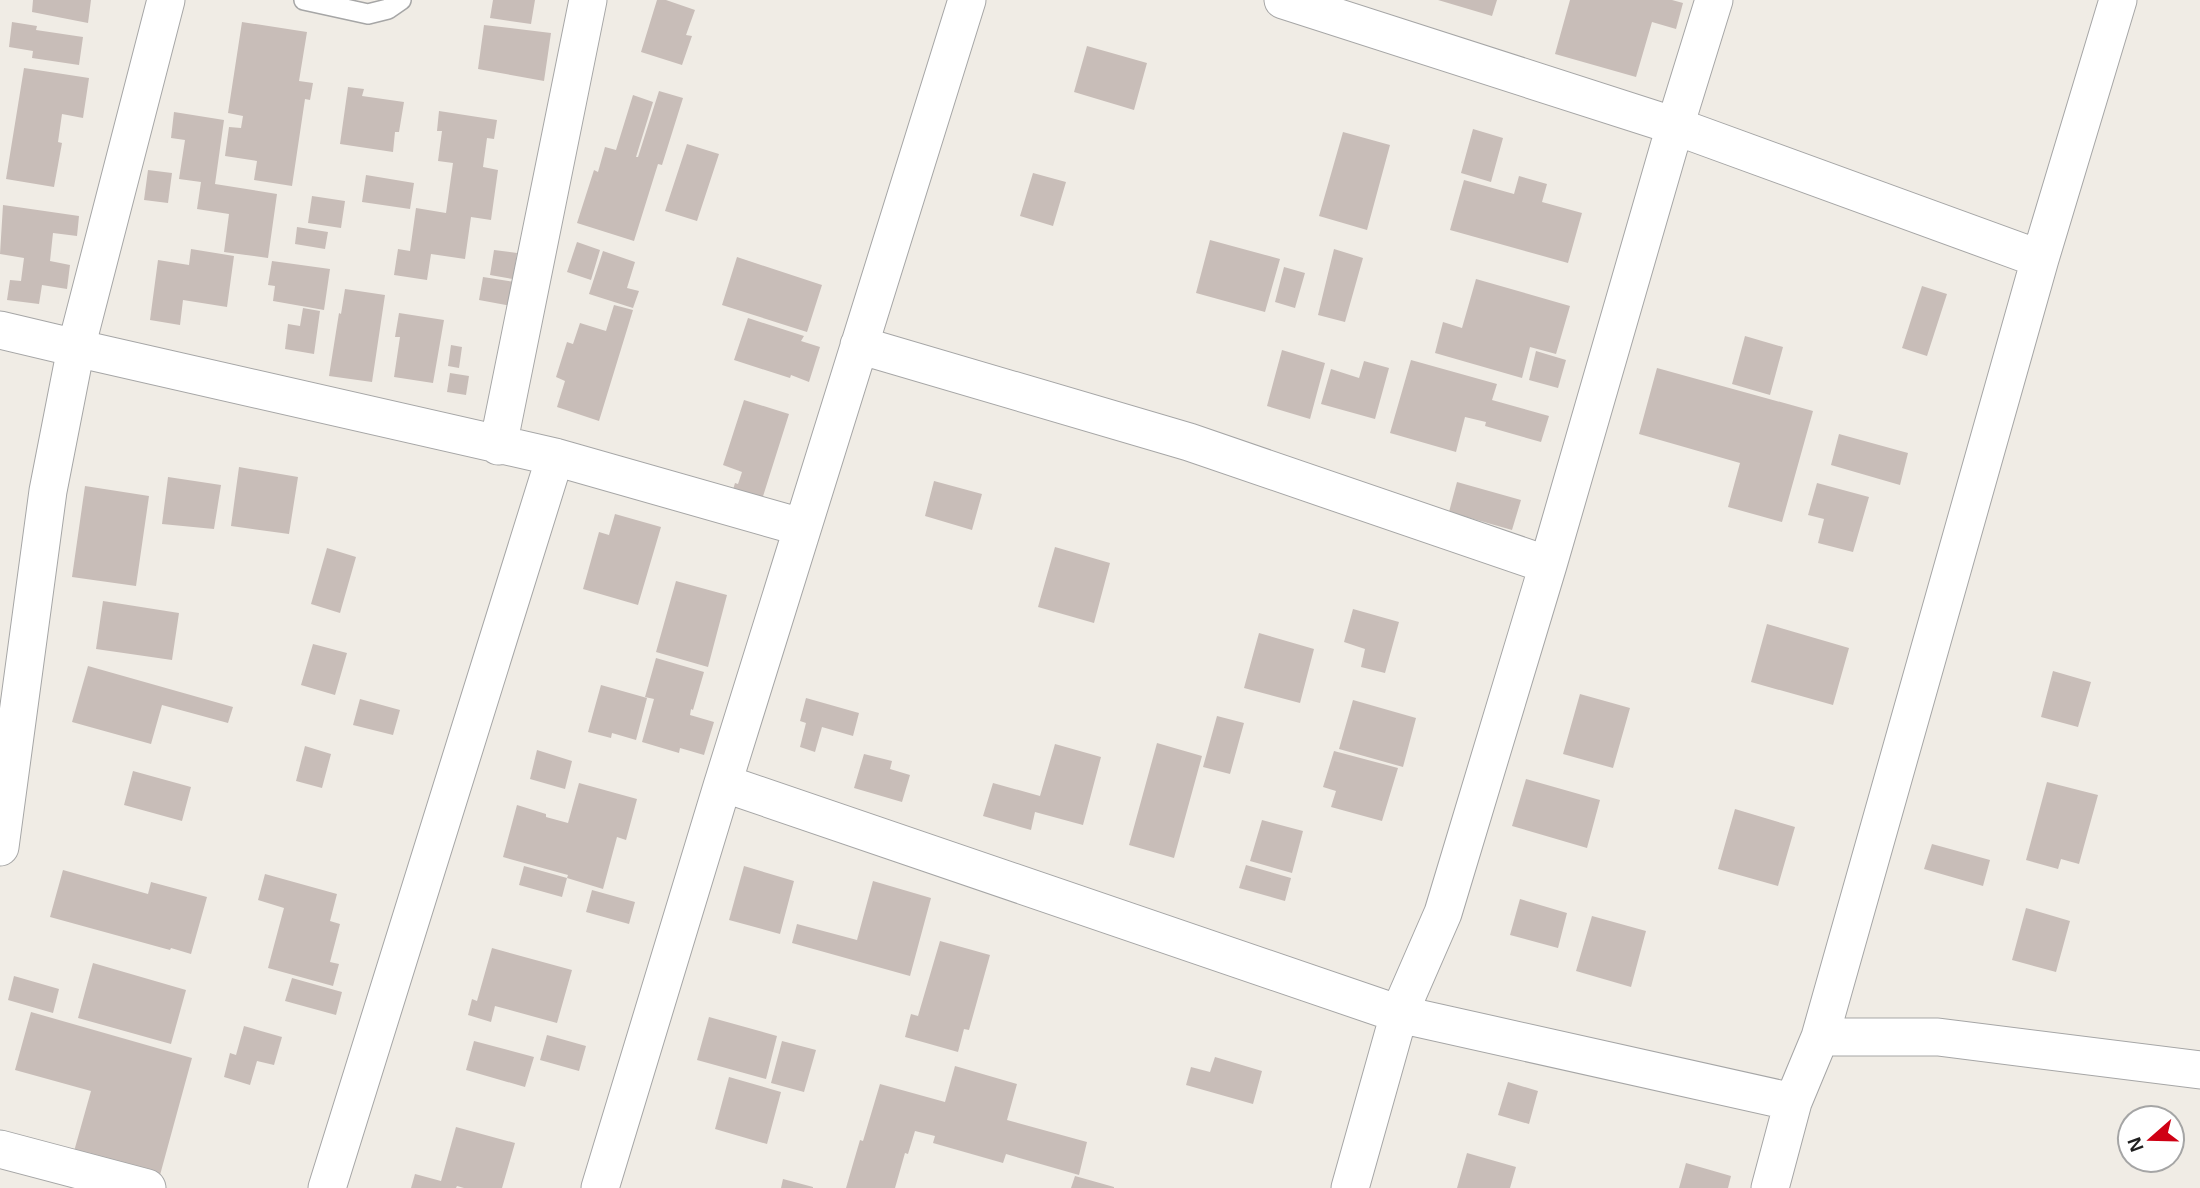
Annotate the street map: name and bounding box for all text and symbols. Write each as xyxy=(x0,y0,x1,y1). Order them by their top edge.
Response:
north arrow xyxy=(2116,1104,2186,1174)
text: N xyxy=(2123,1135,2148,1155)

